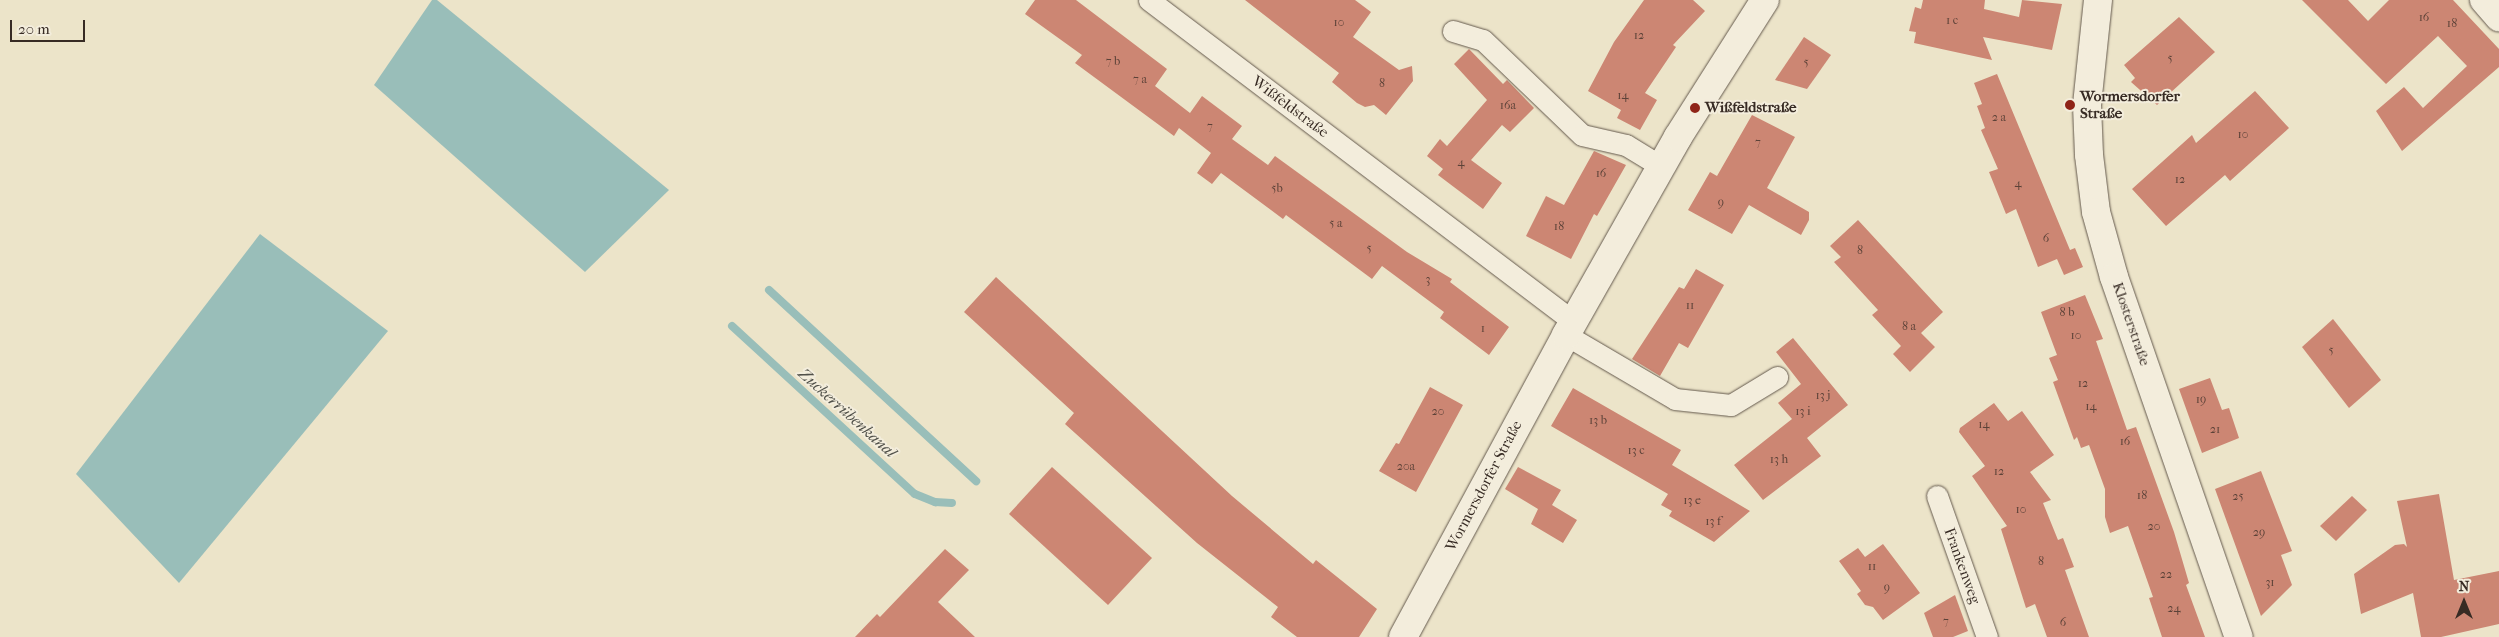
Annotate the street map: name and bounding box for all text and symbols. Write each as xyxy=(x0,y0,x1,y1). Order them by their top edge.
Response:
scale bar xyxy=(12,10,88,42)
house number: 16 xyxy=(2419,11,2429,25)
house number: 1 c xyxy=(1946,14,1958,28)
house number: 10 xyxy=(1334,16,1344,30)
house number: 18 xyxy=(2447,17,2457,31)
text: 20 m xyxy=(18,20,50,38)
house number: 12 xyxy=(1634,29,1644,43)
house number: 5 xyxy=(2167,52,2173,66)
house number: 7 b xyxy=(1106,55,1120,69)
house number: 5 xyxy=(1803,56,1809,70)
street label: Wißfeldstraße xyxy=(1248,72,1332,142)
house number: 7 a xyxy=(1133,73,1147,87)
house number: 8 xyxy=(1379,77,1385,91)
place label: Wormersdorfer Straße xyxy=(2080,87,2180,122)
house number: 14 xyxy=(1617,89,1629,103)
house number: 16a xyxy=(1500,99,1516,113)
place label: Wißfeldstraße xyxy=(1705,99,1796,117)
marker: Wormersdorfer Straße xyxy=(2064,99,2076,111)
marker: Wißfeldstraße xyxy=(1689,102,1701,114)
house number: 2 a xyxy=(1992,111,2006,125)
house number: 7 xyxy=(1207,120,1213,134)
house number: 10 xyxy=(2238,128,2248,142)
house number: 7 xyxy=(1755,136,1761,150)
house number: 4 xyxy=(1457,156,1465,170)
house number: 16 xyxy=(1596,167,1606,181)
house number: 12 xyxy=(2175,173,2185,187)
house number: 4 xyxy=(2014,177,2022,191)
house number: 5b xyxy=(1271,182,1283,196)
house number: 9 xyxy=(1718,196,1724,210)
house number: 5 a xyxy=(1329,217,1343,231)
house number: 18 xyxy=(1554,220,1564,234)
house number: 6 xyxy=(2043,232,2049,246)
house number: 5 xyxy=(1366,242,1372,256)
house number: 8 xyxy=(1857,244,1863,258)
house number: 3 xyxy=(1426,273,1430,287)
street label: Klosterstraße xyxy=(2108,280,2154,368)
house number: 11 xyxy=(1686,299,1694,313)
house number: 8 b xyxy=(2060,306,2074,320)
house number: 8 a xyxy=(1902,320,1916,334)
house number: 1 xyxy=(1481,322,1485,336)
house number: 10 xyxy=(2071,329,2081,343)
house number: 5 xyxy=(2328,344,2334,358)
water label: Zuckerrübenkanal xyxy=(794,364,900,462)
house number: 12 xyxy=(2078,377,2088,391)
house number: 13 j xyxy=(1816,389,1830,403)
house number: 19 xyxy=(2196,393,2206,407)
house number: 14 xyxy=(2085,400,2097,414)
house number: 20 xyxy=(1432,405,1444,419)
house number: 13 i xyxy=(1795,405,1811,419)
house number: 13 b xyxy=(1589,414,1607,428)
street label: Wormersdorfer Straße xyxy=(1442,418,1526,554)
house number: 14 xyxy=(1978,418,1990,432)
house number: 21 xyxy=(2210,423,2220,437)
house number: 16 xyxy=(2120,435,2130,449)
house number: 13 c xyxy=(1627,444,1645,458)
house number: 13 h xyxy=(1770,453,1788,467)
house number: 20a xyxy=(1397,460,1415,474)
house number: 12 xyxy=(1994,465,2004,479)
house number: 18 xyxy=(2137,489,2147,503)
house number: 25 xyxy=(2232,490,2244,504)
house number: 13 e xyxy=(1683,494,1701,508)
house number: 10 xyxy=(2016,503,2026,517)
house number: 13 f xyxy=(1705,515,1721,529)
house number: 20 xyxy=(2148,520,2160,534)
street label: Frankenweg xyxy=(1940,525,1984,607)
house number: 29 xyxy=(2253,526,2265,540)
house number: 8 xyxy=(2038,555,2044,569)
house number: 11 xyxy=(1868,560,1876,574)
house number: 22 xyxy=(2160,568,2172,582)
house number: 31 xyxy=(2265,576,2275,590)
north arrow xyxy=(2439,577,2489,627)
text: N xyxy=(2459,578,2469,595)
house number: 9 xyxy=(1884,581,1890,595)
house number: 24 xyxy=(2167,602,2181,616)
house number: 7 xyxy=(1943,615,1949,629)
house number: 6 xyxy=(2060,616,2066,630)

